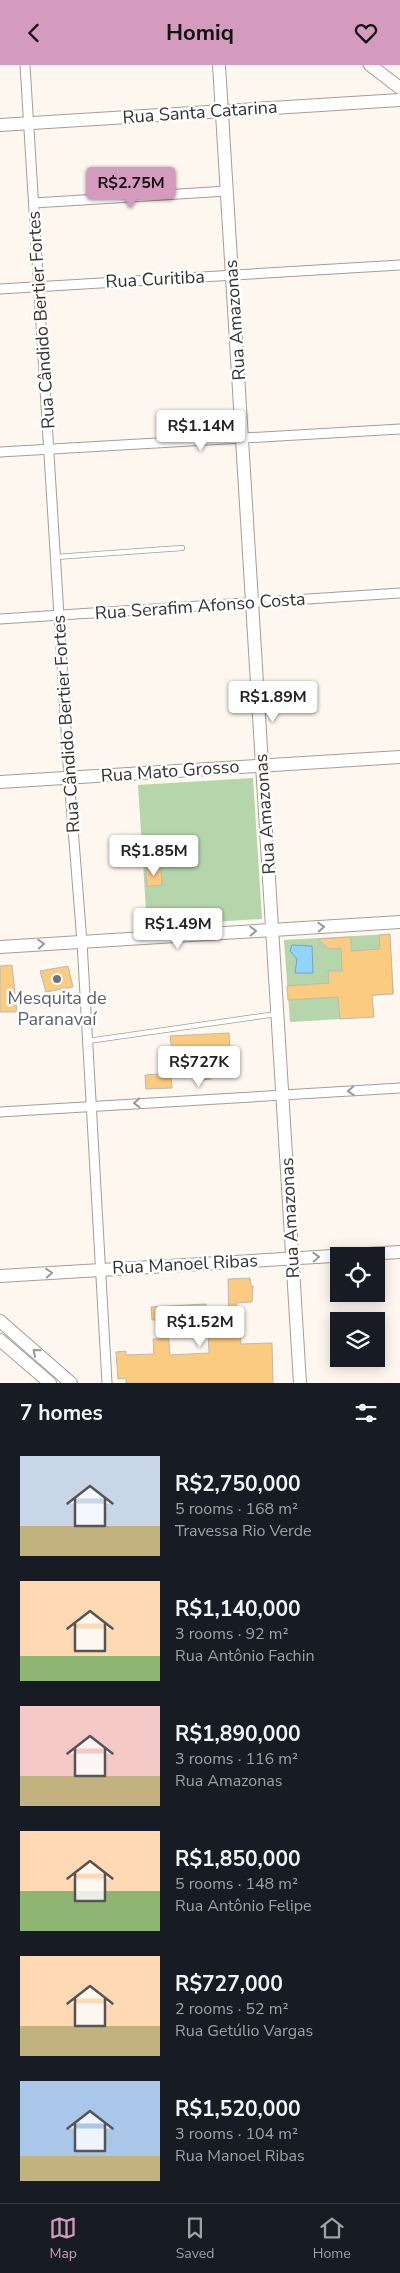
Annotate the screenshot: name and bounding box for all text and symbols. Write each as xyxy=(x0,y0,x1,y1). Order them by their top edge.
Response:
text: Homiq xyxy=(166,18,234,48)
icon: back xyxy=(20,19,48,47)
icon: heart xyxy=(352,19,380,47)
street label: Rua Santa Catarina xyxy=(122,95,278,129)
pin: R$2.75M xyxy=(85,167,177,209)
text: R$2.75M xyxy=(97,172,165,194)
street label: Rua Cândido Bertier Fortes xyxy=(21,210,61,430)
street label: Rua Amazonas xyxy=(219,259,251,381)
street label: Rua Curitiba xyxy=(105,264,205,294)
pin: R$1.14M xyxy=(155,409,247,452)
text: R$1.14M xyxy=(167,415,235,437)
street label: Rua Serafim Afonso Costa xyxy=(94,587,306,625)
street label: Rua Cândido Bertier Fortes xyxy=(46,614,86,834)
pin: R$1.89M xyxy=(227,681,319,723)
text: R$1.89M xyxy=(239,686,307,708)
street label: Rua Amazonas xyxy=(249,753,281,875)
street label: Rua Mato Grosso xyxy=(100,754,240,788)
pin: R$1.85M xyxy=(108,835,200,877)
text: R$1.85M xyxy=(120,840,188,862)
pin: R$1.49M xyxy=(132,907,224,950)
text: R$1.49M xyxy=(144,913,212,935)
one-way arrow xyxy=(318,922,326,933)
one-way arrow xyxy=(249,926,257,937)
one-way arrow xyxy=(37,939,45,950)
marker: Mesquita de Paranavaí xyxy=(51,973,63,985)
place label: Mesquita de Paranavaí xyxy=(8,986,106,1031)
pin: R$727K xyxy=(158,1045,240,1088)
text: R$727K xyxy=(169,1051,229,1073)
one-way arrow xyxy=(347,1086,355,1097)
one-way arrow xyxy=(132,1098,140,1109)
street label: Rua Amazonas xyxy=(275,1157,305,1279)
map controls xyxy=(330,1247,385,1367)
button: locate xyxy=(330,1247,385,1302)
street label: Rua Manoel Ribas xyxy=(112,1248,258,1280)
one-way arrow xyxy=(312,1251,320,1262)
one-way arrow xyxy=(45,1267,53,1278)
pin: R$1.52M xyxy=(154,1305,246,1348)
text: R$1.52M xyxy=(166,1311,234,1333)
button: layers xyxy=(330,1312,385,1367)
one-way arrow xyxy=(32,1349,41,1358)
text: 7 homes xyxy=(20,1399,103,1427)
icon: filters xyxy=(352,1399,380,1427)
text: R$2,750,000 xyxy=(175,1470,301,1498)
icon: home xyxy=(60,1476,120,1536)
text: 5 rooms · 168 m² xyxy=(175,1498,298,1520)
text: Travessa Rio Verde xyxy=(175,1520,312,1542)
text: R$1,140,000 xyxy=(175,1595,301,1623)
icon: home xyxy=(60,1601,120,1661)
text: 3 rooms · 92 m² xyxy=(175,1623,288,1645)
text: Rua Antônio Fachin xyxy=(175,1645,314,1667)
text: R$1,890,000 xyxy=(175,1720,301,1748)
icon: home xyxy=(60,1726,120,1786)
text: 3 rooms · 116 m² xyxy=(175,1748,298,1770)
text: Rua Amazonas xyxy=(175,1770,283,1792)
text: R$1,850,000 xyxy=(175,1845,301,1873)
icon: home xyxy=(60,1851,120,1911)
text: 5 rooms · 148 m² xyxy=(175,1873,298,1895)
text: Rua Antônio Felipe xyxy=(175,1895,312,1917)
text: R$727,000 xyxy=(175,1970,283,1998)
icon: home xyxy=(60,1976,120,2036)
text: 2 rooms · 52 m² xyxy=(175,1998,288,2020)
text: Rua Getúlio Vargas xyxy=(175,2020,313,2042)
text: R$1,520,000 xyxy=(175,2095,301,2123)
icon: home xyxy=(60,2101,120,2161)
text: 3 rooms · 104 m² xyxy=(175,2123,298,2145)
text: Rua Manoel Ribas xyxy=(175,2145,305,2167)
tab: Map xyxy=(49,2214,77,2263)
tab: Saved xyxy=(176,2214,214,2263)
tab: Home xyxy=(313,2214,351,2263)

